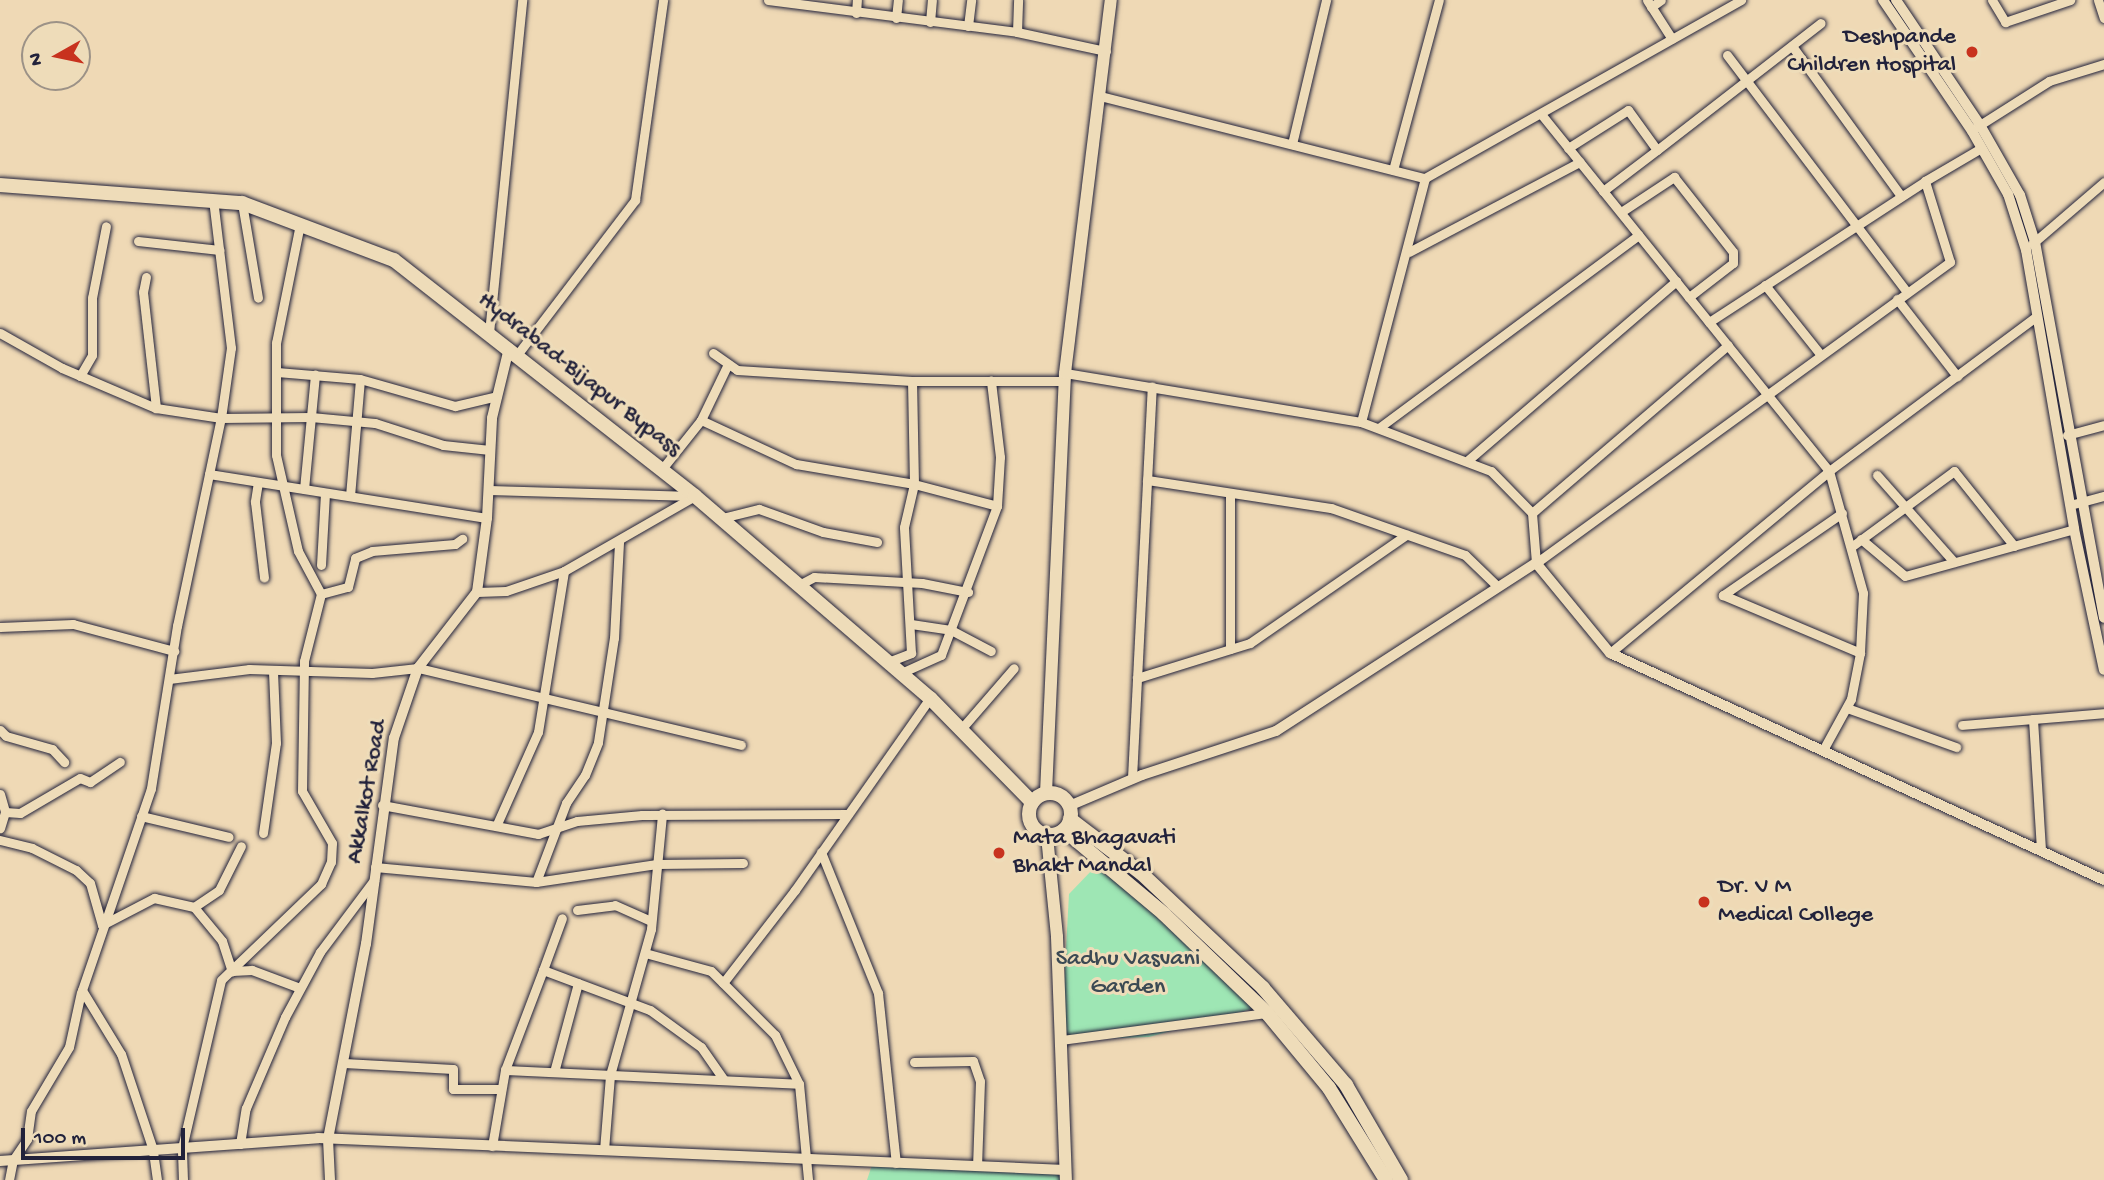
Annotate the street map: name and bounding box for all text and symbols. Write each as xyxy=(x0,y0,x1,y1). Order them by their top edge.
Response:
north arrow xyxy=(21,21,91,91)
place label: Deshpande Children Hospital xyxy=(1787,24,1956,80)
marker: Deshpande Children Hospital xyxy=(1962,42,1982,62)
text: N xyxy=(24,51,49,67)
street label: Hydrabad-Bijapur Bypass xyxy=(471,286,687,464)
street label: Akkalkot Road xyxy=(341,718,395,866)
place label: Mata Bhagavati Bhakt Mandal xyxy=(1013,825,1176,881)
marker: Mata Bhagavati Bhakt Mandal xyxy=(991,845,1007,861)
place label: Dr. V M Medical College xyxy=(1718,874,1873,930)
marker: Dr. V M Medical College xyxy=(1696,894,1712,910)
park label: Sadhu Vasvani Garden xyxy=(1056,946,1200,1002)
scale bar xyxy=(24,1114,189,1158)
text: 100 m xyxy=(34,1127,86,1152)

